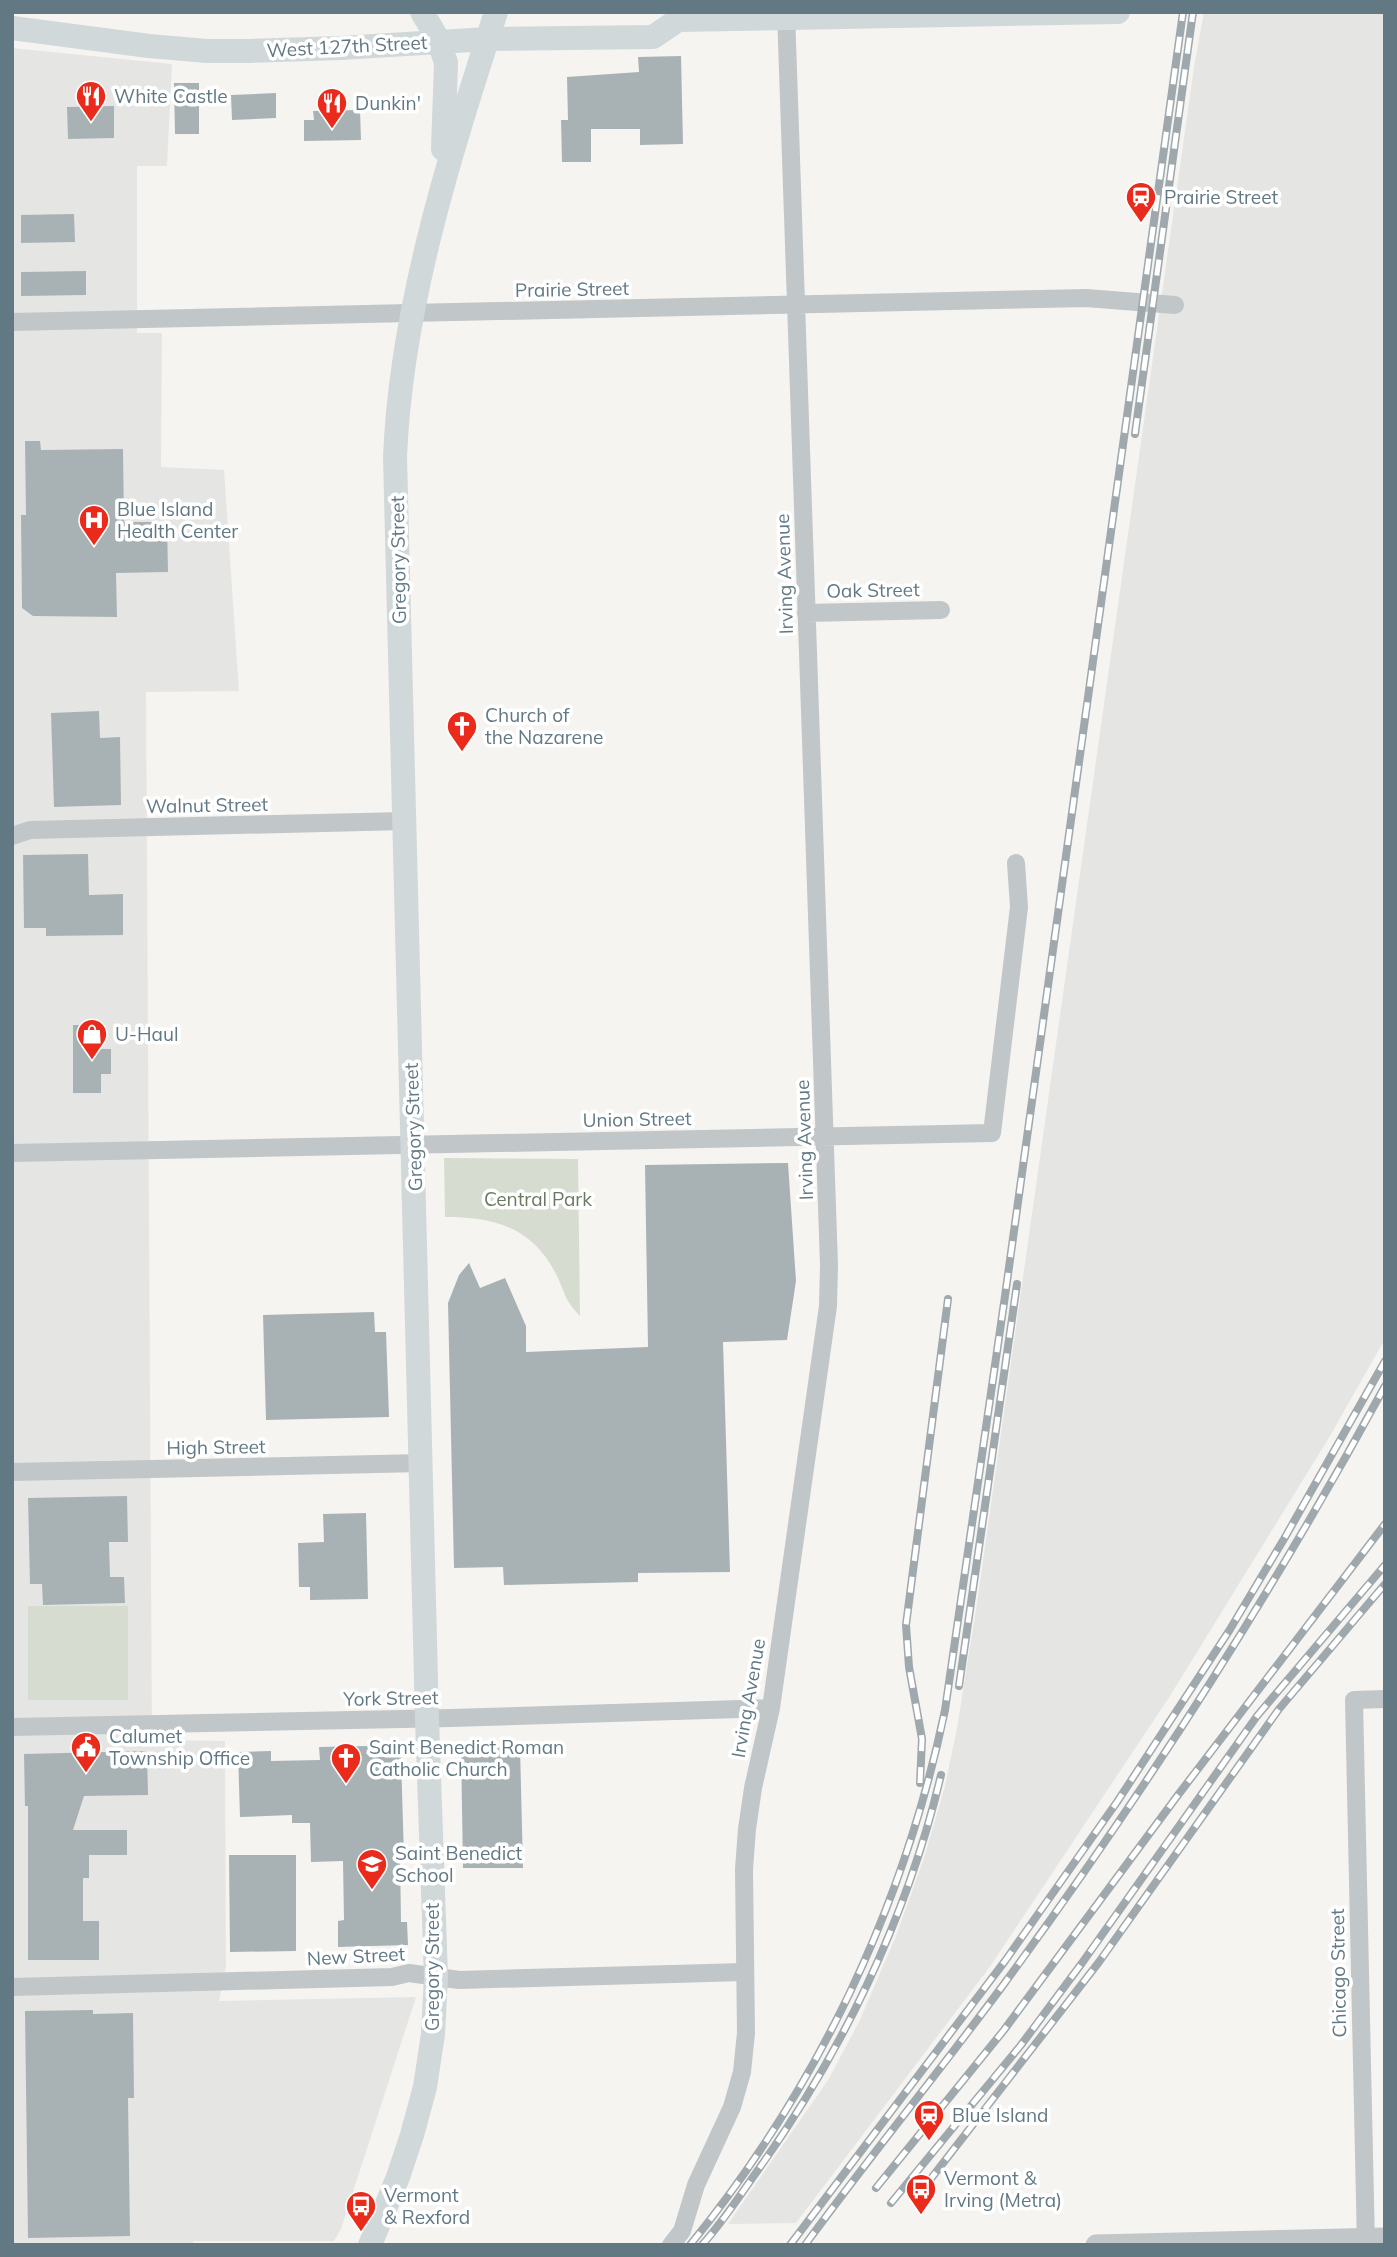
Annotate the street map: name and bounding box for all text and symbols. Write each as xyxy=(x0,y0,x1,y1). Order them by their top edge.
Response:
street label: West 127th Street xyxy=(266,30,428,62)
restaurant icon: White Castle xyxy=(74,79,108,123)
place label: White Castle xyxy=(114,84,228,108)
restaurant icon: Dunkin' xyxy=(315,86,349,130)
place label: Dunkin' xyxy=(355,91,421,115)
station icon: Prairie Street xyxy=(1124,180,1158,224)
place label: Prairie Street xyxy=(1164,185,1279,209)
street label: Prairie Street xyxy=(515,276,630,302)
street label: Gregory Street xyxy=(385,495,411,624)
place label: Blue Island Health Center xyxy=(117,497,238,543)
hospital icon: Blue Island Health Center xyxy=(77,503,111,547)
street label: Irving Avenue xyxy=(770,513,798,635)
street label: Oak Street xyxy=(826,577,920,603)
place label: Church of the Nazarene xyxy=(485,703,603,749)
church icon: Church of the Nazarene xyxy=(445,709,479,753)
street label: Walnut Street xyxy=(146,792,269,818)
shop icon: U-Haul xyxy=(75,1017,109,1061)
place label: U-Haul xyxy=(115,1022,178,1046)
street label: Gregory Street xyxy=(399,1062,427,1192)
street label: Irving Avenue xyxy=(790,1079,818,1201)
street label: Union Street xyxy=(582,1106,692,1132)
park label: Central Park xyxy=(484,1187,592,1211)
street label: High Street xyxy=(166,1434,266,1460)
street label: Irving Avenue xyxy=(726,1636,770,1760)
street label: York Street xyxy=(342,1685,439,1711)
place label: Calumet Township Office xyxy=(109,1724,250,1770)
public building icon: Calumet Township Office xyxy=(69,1730,103,1774)
place label: Saint Benedict Roman Catholic Church xyxy=(369,1735,564,1781)
church icon: Saint Benedict Roman Catholic Church xyxy=(329,1741,363,1785)
place label: Saint Benedict School xyxy=(395,1841,523,1887)
school or university icon: Saint Benedict School xyxy=(355,1847,389,1891)
street label: Gregory Street xyxy=(420,1902,444,2031)
street label: Chicago Street xyxy=(1325,1908,1351,2038)
street label: New Street xyxy=(306,1941,406,1971)
station icon: Blue Island xyxy=(912,2098,946,2142)
place label: Blue Island xyxy=(952,2103,1049,2127)
place label: Vermont & Irving (Metra) xyxy=(944,2166,1062,2212)
bus stop icon: Vermont & Irving (Metra) xyxy=(904,2172,938,2216)
place label: Vermont & Rexford xyxy=(384,2183,470,2229)
bus stop icon: Vermont & Rexford xyxy=(344,2189,378,2233)

